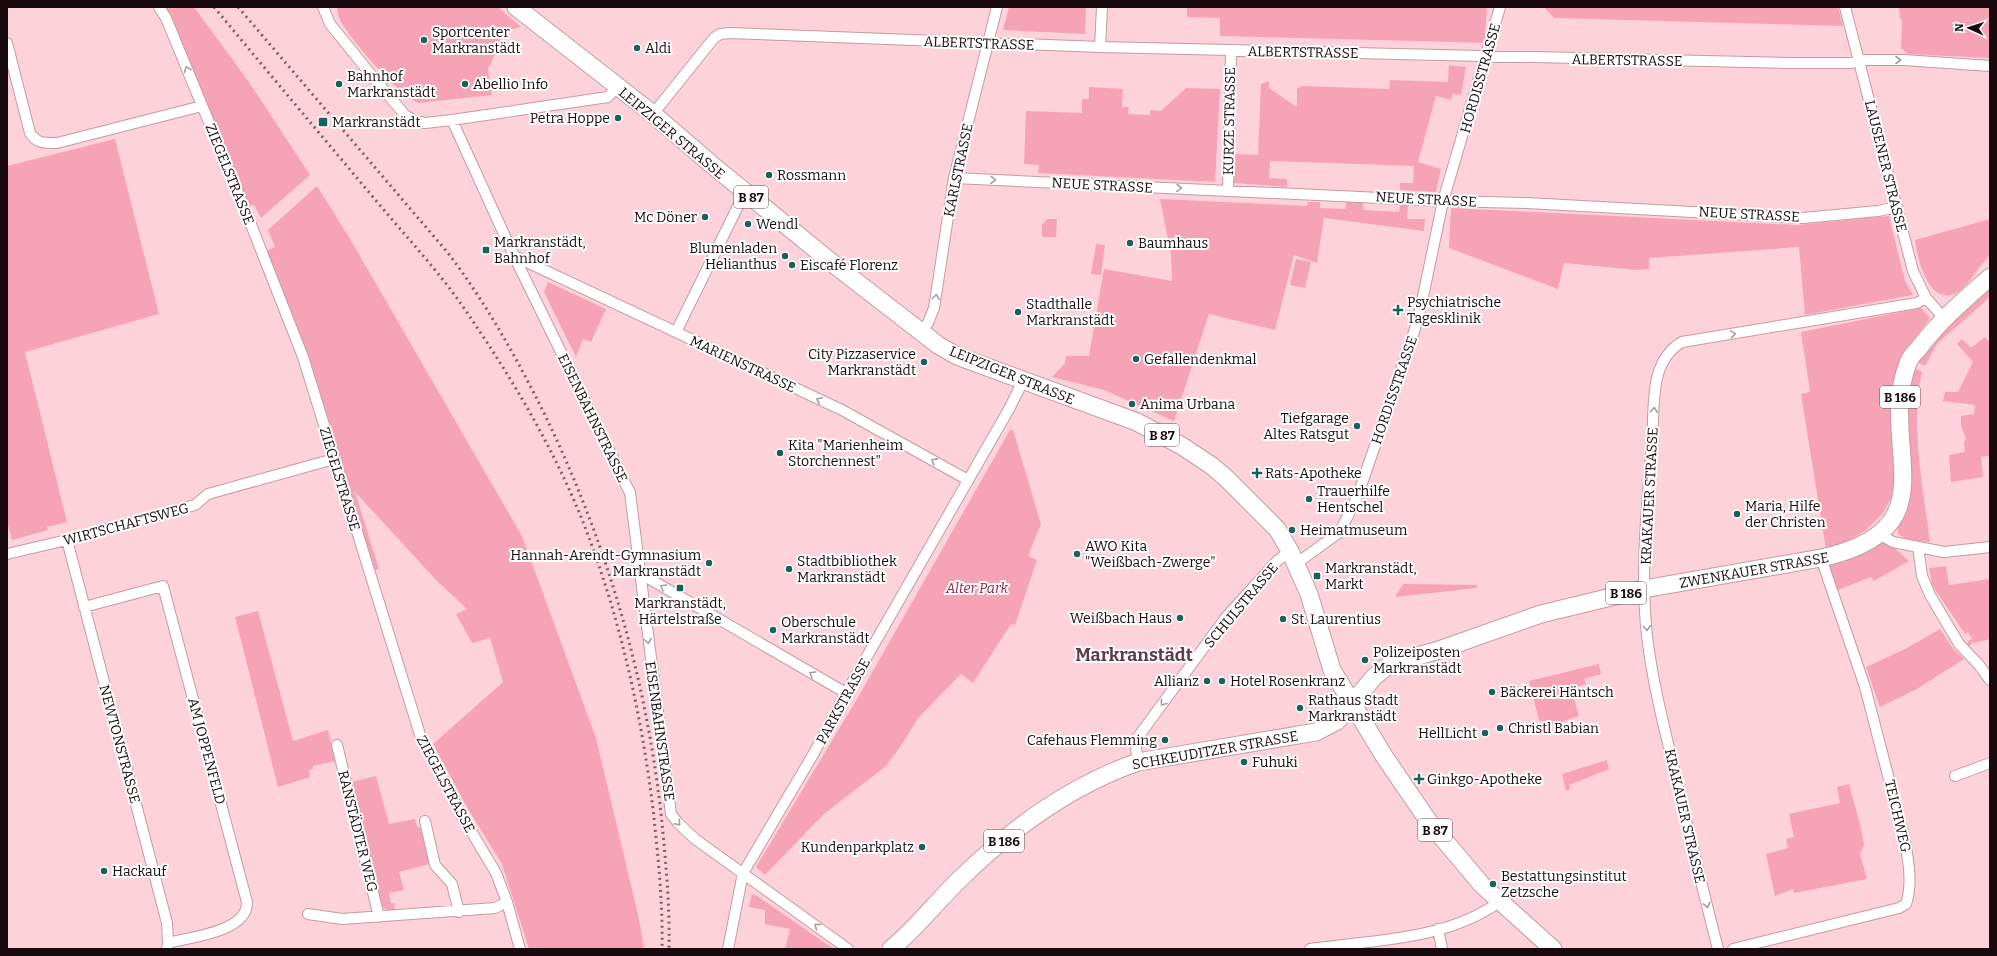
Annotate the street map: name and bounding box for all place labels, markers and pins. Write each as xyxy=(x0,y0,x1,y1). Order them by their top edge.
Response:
place label: Sportcenter Markranstädt xyxy=(432,24,520,57)
marker: Sportcenter Markranstädt xyxy=(419,35,429,45)
place label: Aldi xyxy=(645,40,671,57)
marker: Aldi xyxy=(632,43,642,53)
place label: Bahnhof Markranstädt xyxy=(347,68,435,101)
place label: Abellio Info xyxy=(473,76,548,93)
marker: Bahnhof Markranstädt xyxy=(334,79,344,89)
marker: Abellio Info xyxy=(460,79,470,89)
place label: Petra Hoppe xyxy=(530,110,610,127)
marker: Petra Hoppe xyxy=(613,113,623,123)
place label: Markranstädt xyxy=(332,114,420,131)
marker: Markranstädt xyxy=(317,116,329,128)
place label: Rossmann xyxy=(777,167,846,184)
marker: Rossmann xyxy=(764,170,774,180)
place label: Mc Döner xyxy=(634,209,697,226)
marker: Mc Döner xyxy=(700,212,710,222)
place label: Wendl xyxy=(756,216,798,233)
marker: Wendl xyxy=(743,219,753,229)
place label: Markranstädt, Bahnhof xyxy=(494,234,586,267)
place label: Baumhaus xyxy=(1138,235,1208,252)
marker: Baumhaus xyxy=(1125,238,1135,248)
place label: Blumenladen Helianthus xyxy=(689,240,777,273)
marker: Markranstädt, Bahnhof xyxy=(481,245,491,255)
marker: Blumenladen Helianthus xyxy=(780,251,790,261)
place label: Eiscafé Florenz xyxy=(800,257,898,274)
marker: Eiscafé Florenz xyxy=(787,260,797,270)
place label: Psychiatrische Tagesklinik xyxy=(1407,294,1501,327)
place label: Stadthalle Markranstädt xyxy=(1026,296,1114,329)
marker: Psychiatrische Tagesklinik xyxy=(1392,304,1404,316)
marker: Stadthalle Markranstädt xyxy=(1013,307,1023,317)
place label: City Pizzaservice Markranstädt xyxy=(808,346,916,379)
place label: Gefallendenkmal xyxy=(1144,351,1257,368)
marker: Gefallendenkmal xyxy=(1131,354,1141,364)
marker: City Pizzaservice Markranstädt xyxy=(919,357,929,367)
place label: Anima Urbana xyxy=(1140,396,1236,413)
marker: Anima Urbana xyxy=(1127,399,1137,409)
place label: Tiefgarage Altes Ratsgut xyxy=(1263,410,1349,443)
marker: Tiefgarage Altes Ratsgut xyxy=(1352,421,1362,431)
place label: Kita "Marienheim Storchennest" xyxy=(788,437,904,470)
marker: Kita "Marienheim Storchennest" xyxy=(775,448,785,458)
place label: Rats-Apotheke xyxy=(1265,465,1362,482)
marker: Rats-Apotheke xyxy=(1252,468,1262,478)
place label: Trauerhilfe Hentschel xyxy=(1317,483,1390,516)
marker: Trauerhilfe Hentschel xyxy=(1304,494,1314,504)
place label: Maria, Hilfe der Christen xyxy=(1745,498,1826,531)
marker: Maria, Hilfe der Christen xyxy=(1732,509,1742,519)
place label: Heimatmuseum xyxy=(1300,522,1408,539)
marker: Heimatmuseum xyxy=(1287,525,1297,535)
place label: AWO Kita "Weißbach-Zwerge" xyxy=(1085,538,1216,571)
place label: Hannah-Arendt-Gymnasium Markranstädt xyxy=(510,547,702,580)
marker: AWO Kita "Weißbach-Zwerge" xyxy=(1072,549,1082,559)
place label: Stadtbibliothek Markranstädt xyxy=(797,553,897,586)
marker: Hannah-Arendt-Gymnasium Markranstädt xyxy=(704,558,714,568)
place label: Markranstädt, Markt xyxy=(1325,560,1417,593)
marker: Stadtbibliothek Markranstädt xyxy=(784,564,794,574)
marker: Markranstädt, Markt xyxy=(1312,571,1322,581)
marker: Markranstädt, Härtelstraße xyxy=(675,583,685,593)
place label: Markranstädt, Härtelstraße xyxy=(634,595,726,628)
place label: Weißbach Haus xyxy=(1070,610,1172,627)
place label: St. Laurentius xyxy=(1291,611,1381,628)
marker: Weißbach Haus xyxy=(1175,613,1185,623)
place label: Oberschule Markranstädt xyxy=(781,614,869,647)
marker: St. Laurentius xyxy=(1278,614,1288,624)
marker: Oberschule Markranstädt xyxy=(768,625,778,635)
place label: Polizeiposten Markranstädt xyxy=(1373,644,1461,677)
marker: Polizeiposten Markranstädt xyxy=(1360,655,1370,665)
place label: Allianz xyxy=(1154,673,1199,690)
place label: Hotel Rosenkranz xyxy=(1230,673,1345,690)
marker: Allianz xyxy=(1202,676,1212,686)
marker: Hotel Rosenkranz xyxy=(1217,676,1227,686)
place label: Bäckerei Häntsch xyxy=(1500,684,1614,701)
marker: Bäckerei Häntsch xyxy=(1487,687,1497,697)
place label: Rathaus Stadt Markranstädt xyxy=(1308,692,1398,725)
marker: Rathaus Stadt Markranstädt xyxy=(1295,703,1305,713)
place label: Christl Babian xyxy=(1508,720,1599,737)
marker: Christl Babian xyxy=(1495,723,1505,733)
place label: HellLicht xyxy=(1418,725,1477,742)
marker: HellLicht xyxy=(1480,728,1490,738)
place label: Cafehaus Flemming xyxy=(1027,732,1157,749)
marker: Cafehaus Flemming xyxy=(1160,735,1170,745)
place label: Fuhuki xyxy=(1252,754,1298,771)
marker: Fuhuki xyxy=(1239,757,1249,767)
place label: Ginkgo-Apotheke xyxy=(1427,771,1542,788)
marker: Ginkgo-Apotheke xyxy=(1414,774,1424,784)
place label: Kundenparkplatz xyxy=(801,839,914,856)
marker: Kundenparkplatz xyxy=(917,842,927,852)
place label: Hackauf xyxy=(112,863,167,880)
marker: Hackauf xyxy=(99,866,109,876)
place label: Bestattungsinstitut Zetzsche xyxy=(1501,868,1627,901)
marker: Bestattungsinstitut Zetzsche xyxy=(1488,879,1498,889)

